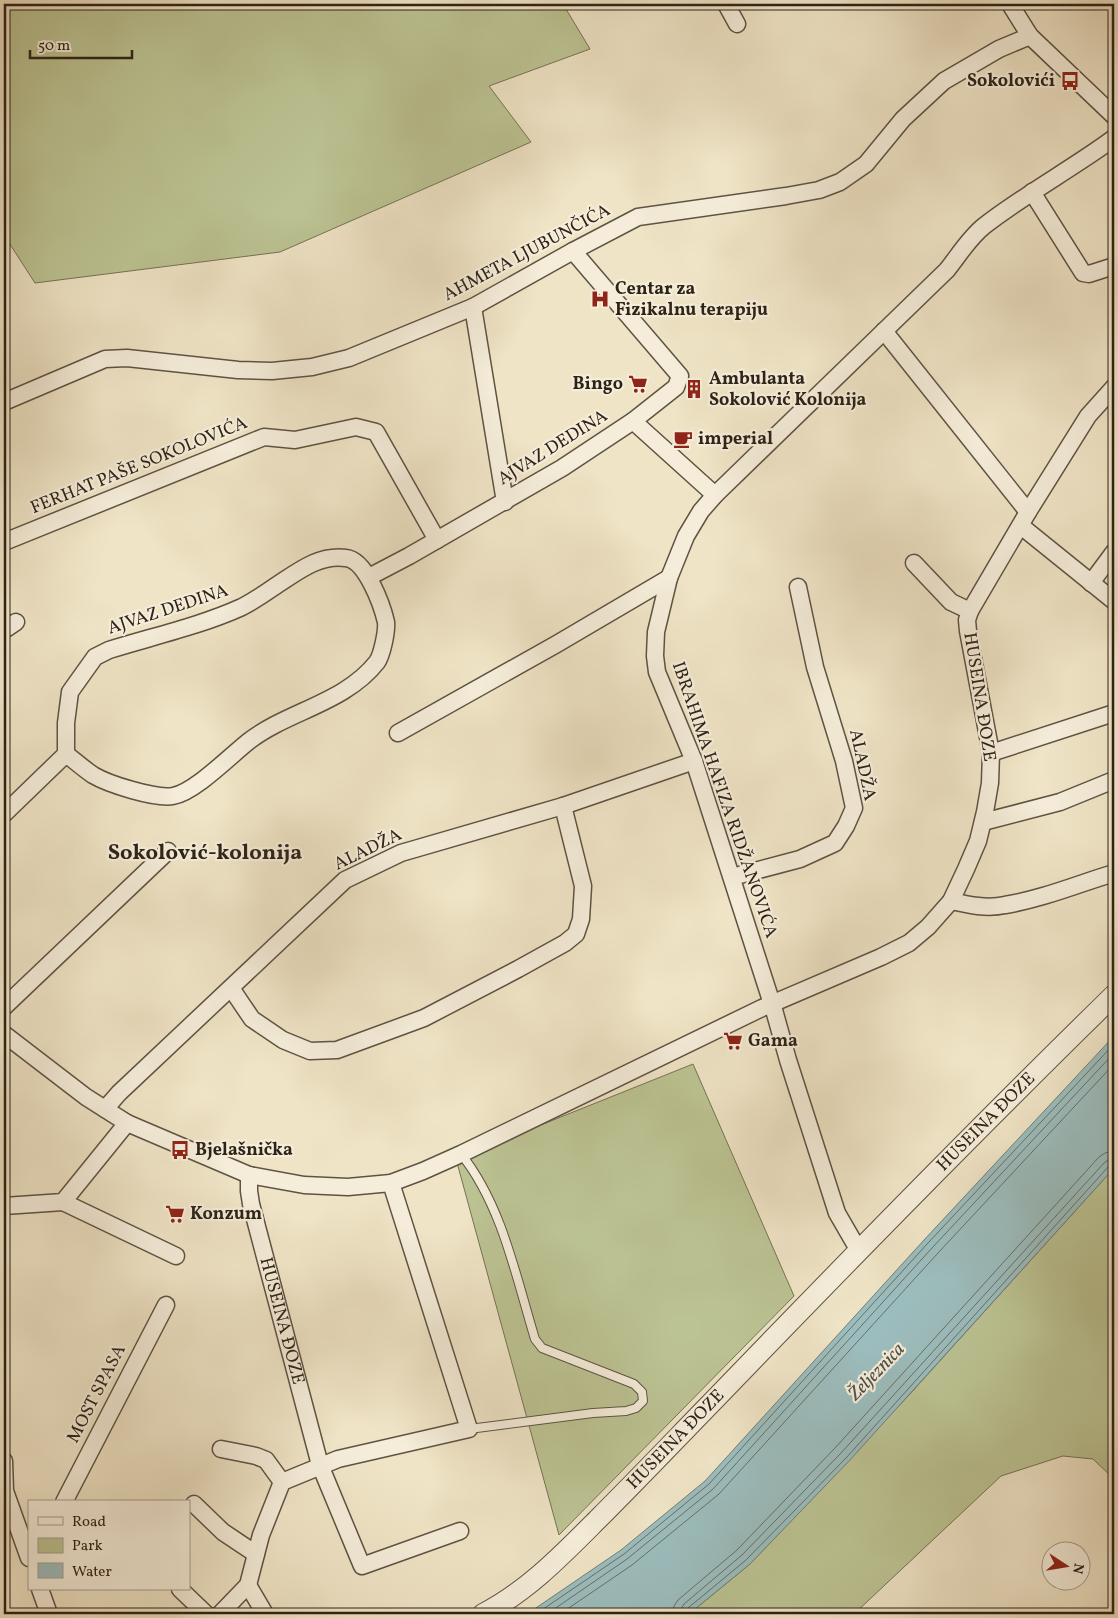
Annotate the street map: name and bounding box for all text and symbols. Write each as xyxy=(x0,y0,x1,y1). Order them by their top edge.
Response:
scale bar xyxy=(30,28,132,60)
text: 50 m xyxy=(38,36,70,57)
place label: Sokolovići xyxy=(967,69,1055,94)
bus stop icon: Sokolovići xyxy=(1059,70,1081,92)
street label: AHMETA LJUBUNČIĆA xyxy=(439,198,615,308)
place label: Centar za Fizikalnu terapiju xyxy=(615,277,768,323)
hospital icon: Centar za Fizikalnu terapiju xyxy=(589,288,611,310)
place label: Ambulanta Sokolović Kolonija xyxy=(709,367,867,413)
place label: Bingo xyxy=(573,372,623,397)
supermarket icon: Bingo xyxy=(627,373,649,395)
building icon: Ambulanta Sokolović Kolonija xyxy=(683,378,705,400)
street label: AJVAZ DEDINA xyxy=(493,404,613,492)
street label: FERHAT PAŠE SOKOLOVIĆA xyxy=(27,411,252,521)
place label: imperial xyxy=(698,427,773,452)
cafe icon: imperial xyxy=(672,428,694,450)
street label: AJVAZ DEDINA xyxy=(105,579,232,641)
street label: HUSEINA ĐOZE xyxy=(956,631,1002,764)
street label: IBRAHIMA HAFIZA RIDŽANOVIĆA xyxy=(665,659,783,942)
street label: ALADŽA xyxy=(842,727,882,803)
street label: ALADŽA xyxy=(330,823,406,877)
district label: Sokolović-kolonija xyxy=(108,838,302,869)
place label: Gama xyxy=(748,1029,798,1054)
supermarket icon: Gama xyxy=(722,1030,744,1052)
street label: HUSEINA ĐOZE xyxy=(931,1067,1041,1177)
place label: Bjelašnička xyxy=(195,1138,293,1163)
bus stop icon: Bjelašnička xyxy=(169,1139,191,1161)
place label: Konzum xyxy=(190,1202,262,1227)
supermarket icon: Konzum xyxy=(164,1203,186,1225)
street label: HUSEINA ĐOZE xyxy=(253,1254,311,1387)
water label: Željeznica xyxy=(842,1337,911,1407)
street label: MOST SPASA xyxy=(61,1340,133,1448)
street label: HUSEINA ĐOZE xyxy=(621,1384,730,1495)
legend xyxy=(28,1500,190,1590)
text: Road xyxy=(72,1512,106,1533)
text: Park xyxy=(72,1536,103,1557)
north arrow xyxy=(1040,1540,1090,1590)
text: N xyxy=(1067,1561,1088,1575)
text: Water xyxy=(72,1562,112,1583)

